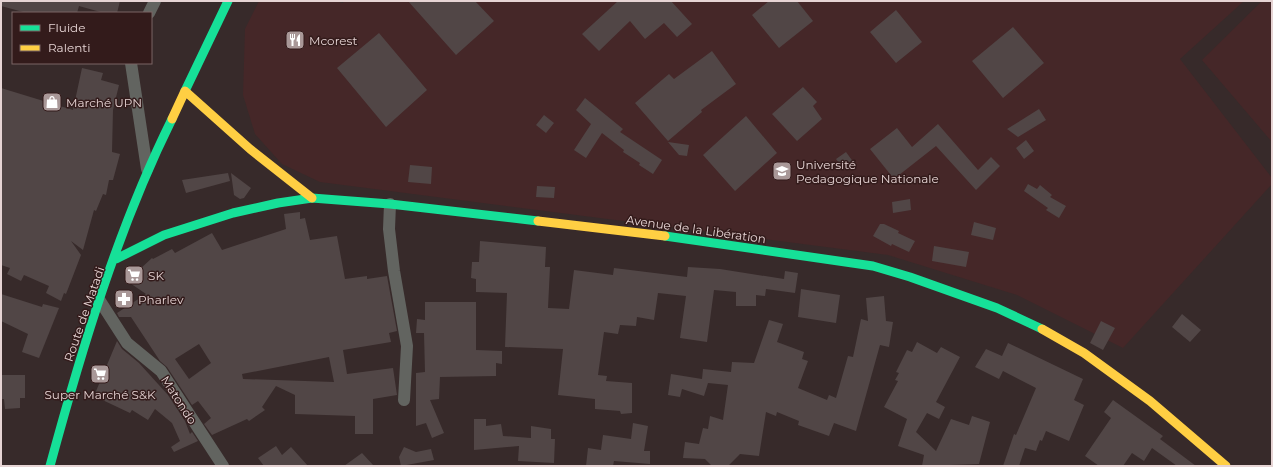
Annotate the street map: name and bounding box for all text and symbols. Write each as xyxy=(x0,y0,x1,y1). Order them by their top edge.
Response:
legend xyxy=(12,12,152,64)
text: Fluide xyxy=(48,20,86,35)
restaurant icon: Mcorest xyxy=(284,29,306,51)
place label: Mcorest xyxy=(309,33,357,48)
text: Ralenti xyxy=(48,40,90,55)
shop icon: Marché UPN xyxy=(41,91,63,113)
place label: Marché UPN xyxy=(66,95,142,110)
place label: Université Pedagogique Nationale xyxy=(796,157,939,186)
school or university icon: Université Pedagogique Nationale xyxy=(771,160,793,182)
street label: Avenue de la Libération xyxy=(625,212,767,246)
supermarket icon: SK xyxy=(123,264,145,286)
street label: Route de Matadi xyxy=(61,265,107,363)
place label: SK xyxy=(148,268,164,283)
pharmacy icon: Pharlev xyxy=(113,288,135,310)
place label: Pharlev xyxy=(138,292,184,307)
supermarket icon: Super Marché S&K xyxy=(89,363,111,385)
street label: Matondo xyxy=(158,373,200,427)
place label: Super Marché S&K xyxy=(44,387,156,402)

